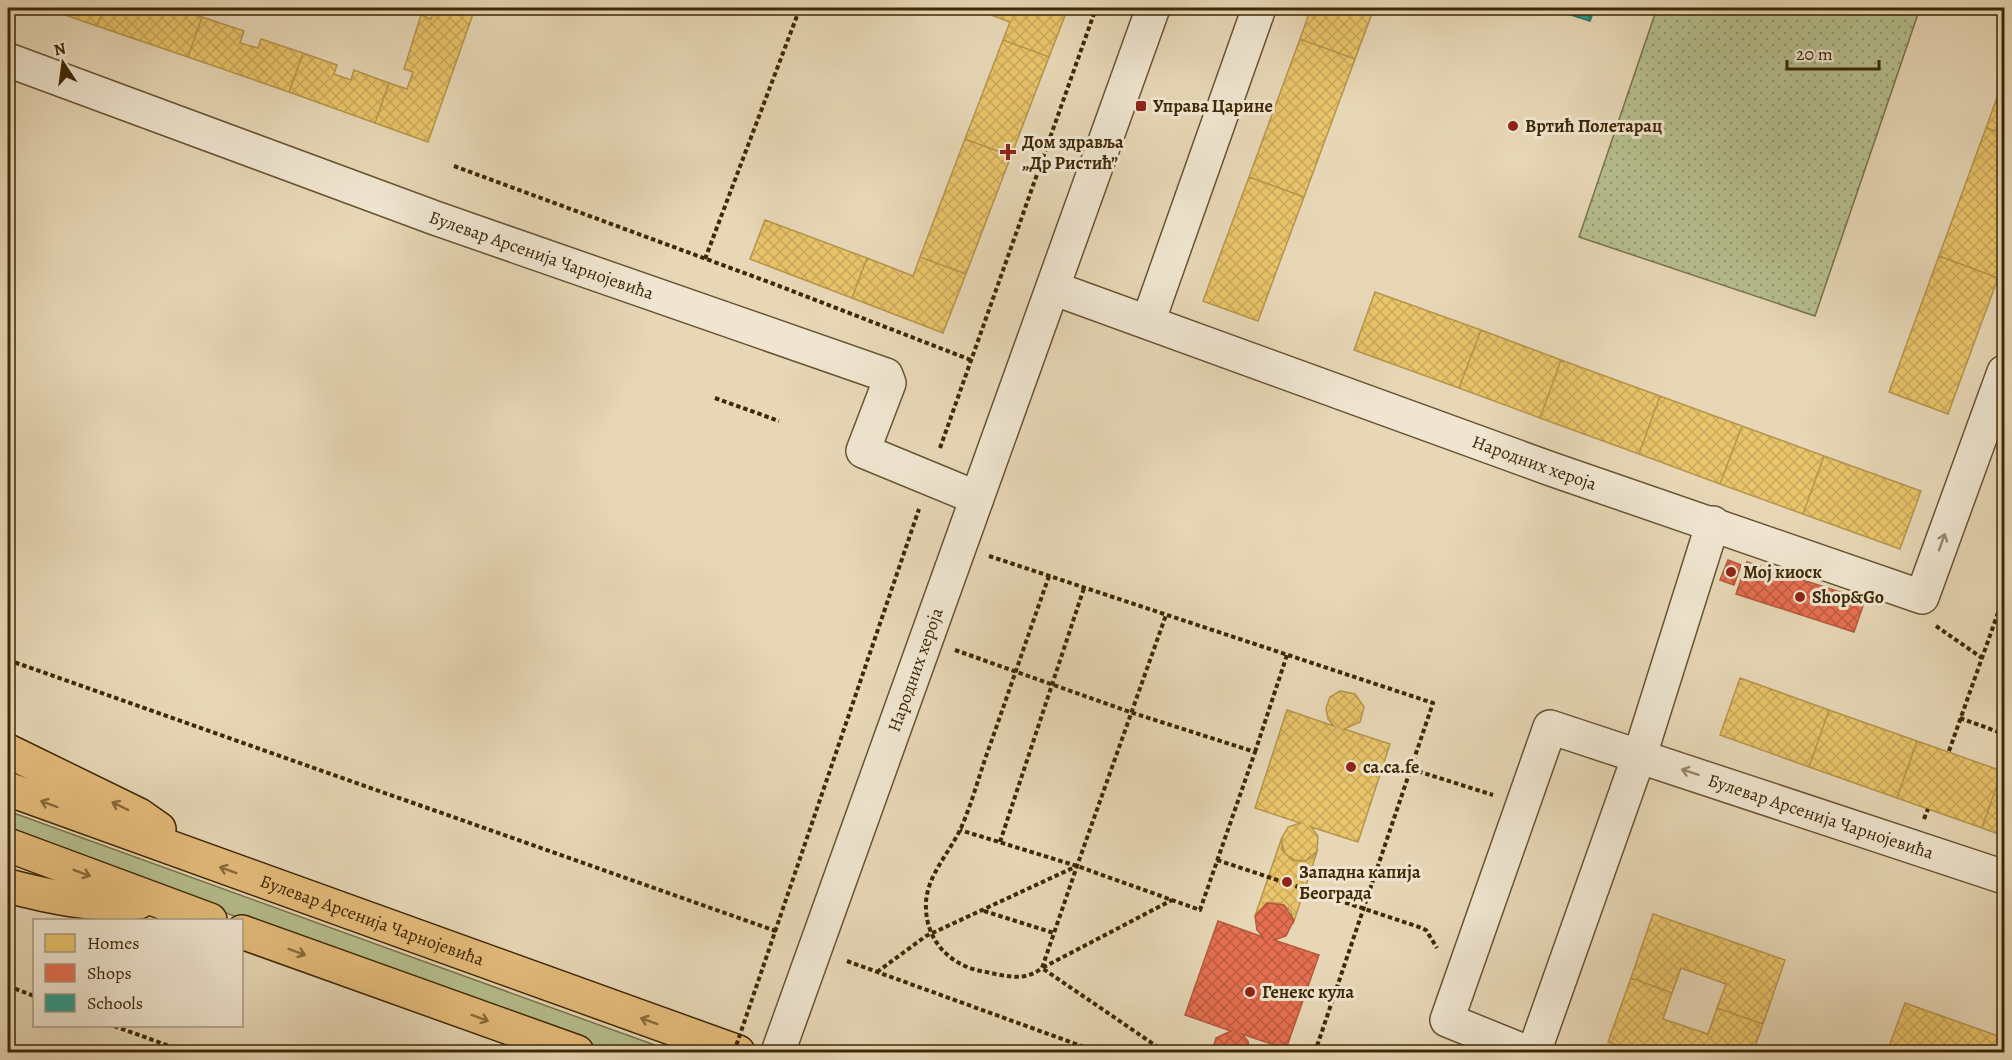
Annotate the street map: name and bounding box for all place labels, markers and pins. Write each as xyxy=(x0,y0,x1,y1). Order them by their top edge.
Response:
place label: Управа Царине xyxy=(1153,94,1273,118)
marker: Управа Царине xyxy=(1134,99,1148,113)
place label: Вртић Полетарац xyxy=(1525,114,1662,138)
marker: Вртић Полетарац xyxy=(1506,119,1520,133)
place label: Дом здравља „Др Ристић” xyxy=(1022,130,1124,175)
marker: Дом здравља „Др Ристић” xyxy=(999,143,1017,161)
place label: Мој киоск xyxy=(1743,560,1822,584)
marker: Мој киоск xyxy=(1724,565,1738,579)
place label: Shop&Go xyxy=(1812,585,1884,609)
marker: Shop&Go xyxy=(1793,590,1807,604)
place label: ca.ca.fe xyxy=(1363,755,1419,779)
marker: ca.ca.fe xyxy=(1344,760,1358,774)
place label: Западна капија Београда xyxy=(1299,860,1421,905)
marker: Западна капија Београда xyxy=(1280,875,1294,889)
place label: Генекс кула xyxy=(1262,980,1355,1004)
marker: Генекс кула xyxy=(1243,985,1257,999)

